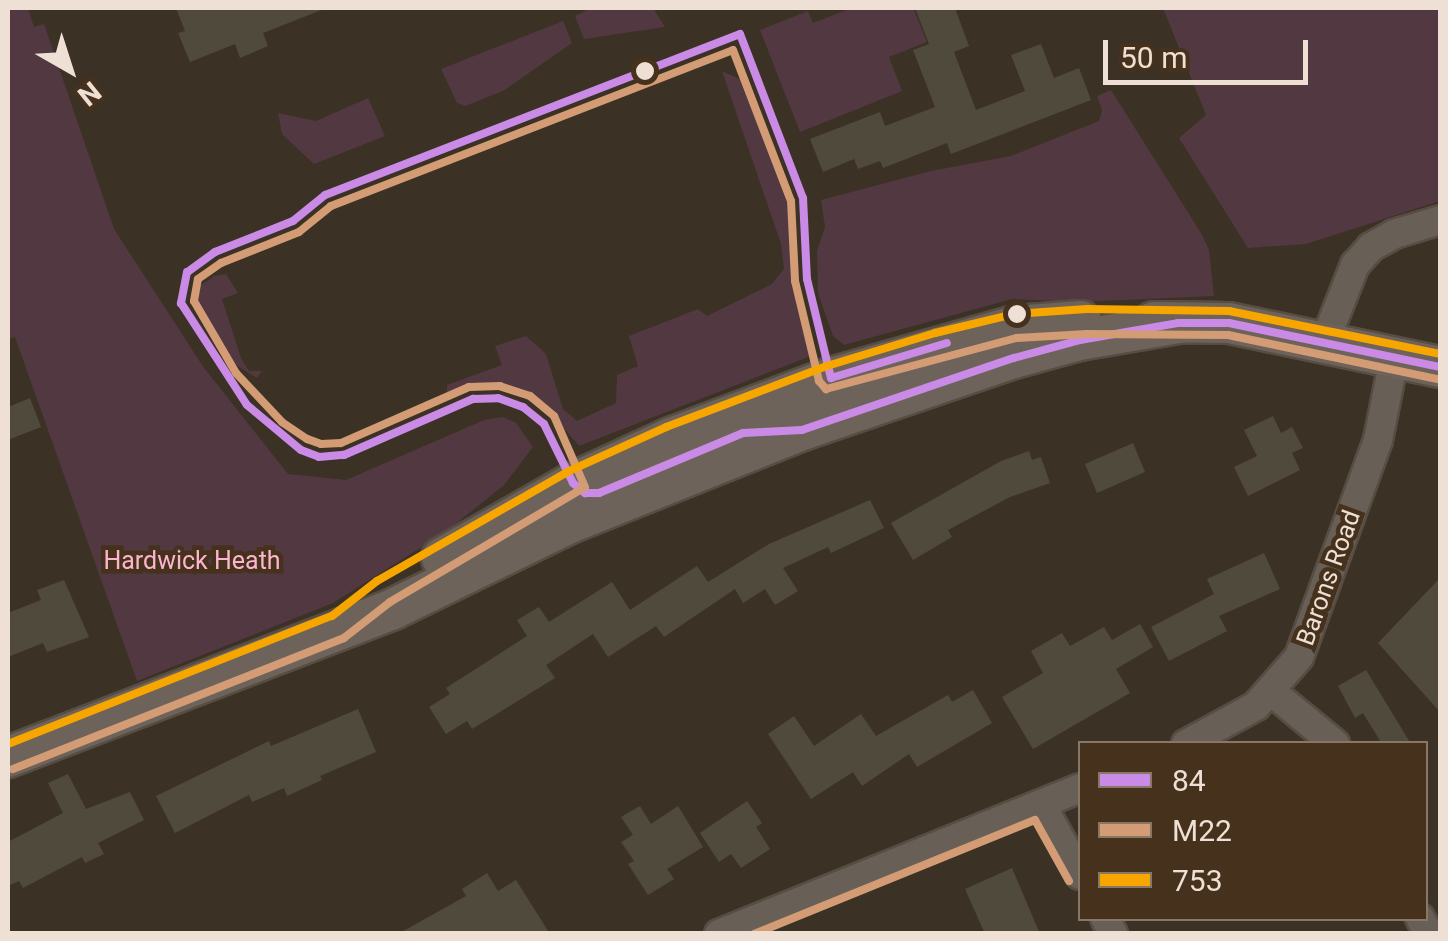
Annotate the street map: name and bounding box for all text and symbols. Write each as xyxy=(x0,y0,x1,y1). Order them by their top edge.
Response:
north arrow xyxy=(20,20,120,120)
scale bar xyxy=(1108,20,1313,82)
text: 50 m xyxy=(1120,40,1187,75)
unlabelled marker xyxy=(635,61,655,81)
text: N xyxy=(71,75,107,113)
unlabelled marker xyxy=(1007,304,1027,324)
street label: Barons Road xyxy=(1291,506,1367,650)
park label: Hardwick Heath xyxy=(103,546,281,576)
legend xyxy=(1078,741,1428,921)
text: 84 xyxy=(1172,763,1206,798)
text: M22 xyxy=(1172,813,1232,848)
text: 753 xyxy=(1172,863,1223,898)

